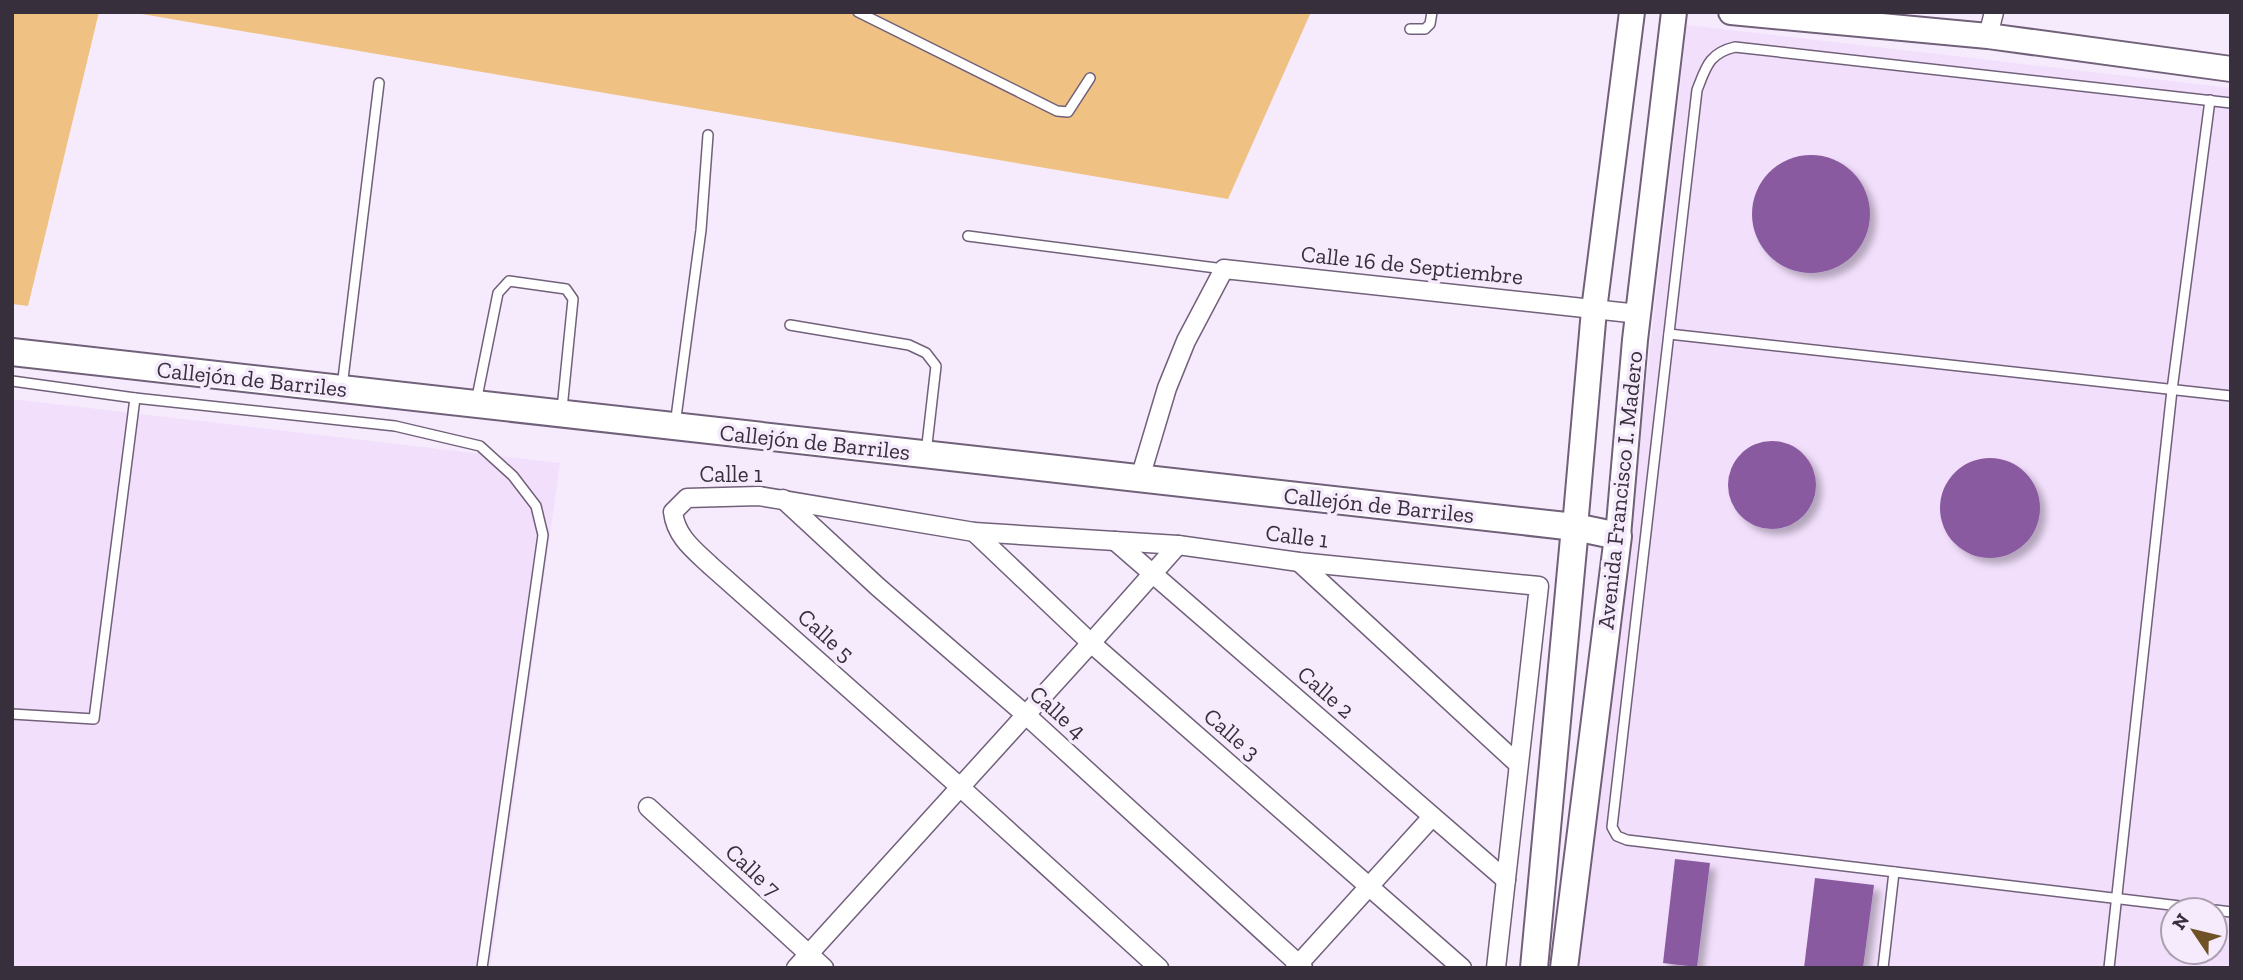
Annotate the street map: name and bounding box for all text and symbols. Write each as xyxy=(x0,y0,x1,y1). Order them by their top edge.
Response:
street label: Calle 16 de Septiembre xyxy=(1299,239,1525,291)
street label: Avenida Francisco I. Madero xyxy=(1591,349,1649,631)
street label: Callejón de Barriles xyxy=(155,355,349,403)
street label: Callejón de Barriles xyxy=(718,418,912,466)
street label: Calle 1 xyxy=(699,460,763,488)
street label: Callejón de Barriles xyxy=(1282,481,1476,529)
street label: Calle 1 xyxy=(1264,518,1330,554)
street label: Calle 5 xyxy=(792,603,860,667)
street label: Calle 2 xyxy=(1292,660,1360,724)
street label: Calle 4 xyxy=(1024,679,1092,745)
street label: Calle 3 xyxy=(1198,702,1266,766)
street label: Calle 7 xyxy=(720,838,786,903)
north arrow xyxy=(2159,896,2229,966)
text: N xyxy=(2167,909,2194,934)

